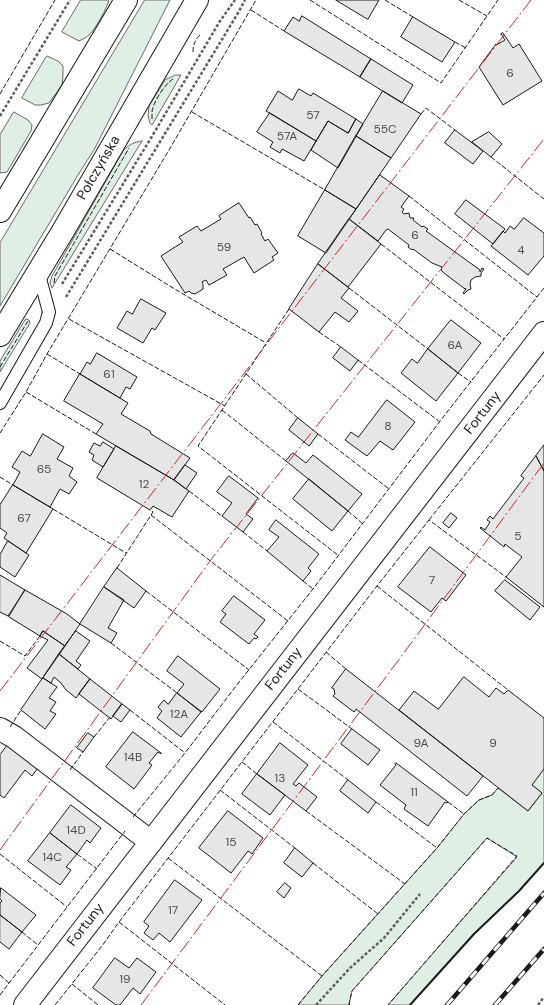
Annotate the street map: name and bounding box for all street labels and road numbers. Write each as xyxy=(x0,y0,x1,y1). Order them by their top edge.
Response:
street label: Połczyńska xyxy=(74,133,124,203)
street label: Fortuny xyxy=(461,388,505,438)
street label: Fortuny xyxy=(262,644,306,694)
street label: Fortuny xyxy=(64,900,108,950)

